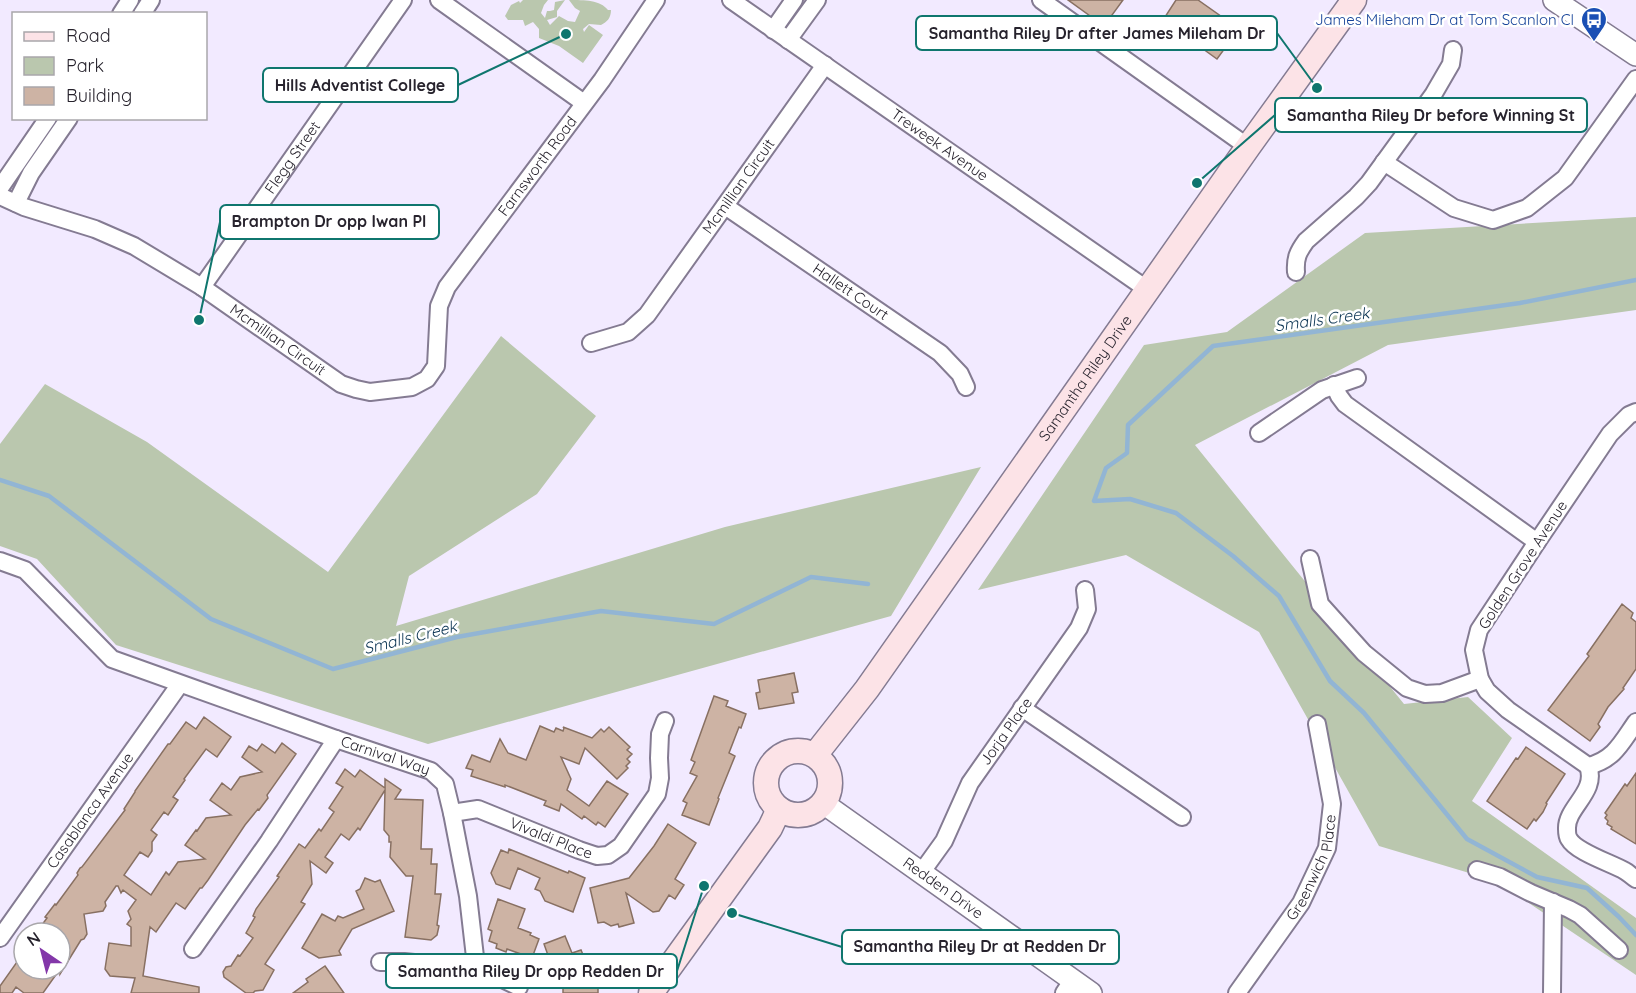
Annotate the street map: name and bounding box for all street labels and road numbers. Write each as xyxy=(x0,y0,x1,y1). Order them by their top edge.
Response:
street label: Treweek Avenue xyxy=(888,104,992,185)
street label: Farnsworth Road xyxy=(494,112,581,220)
street label: Flegg Street xyxy=(260,117,324,197)
street label: Mcmillian Circuit xyxy=(698,135,778,237)
street label: Hallett Court xyxy=(809,259,892,324)
street label: Mcmillian Circuit xyxy=(227,300,329,379)
street label: Samantha Riley Drive xyxy=(1034,311,1136,445)
street label: Golden Grove Avenue xyxy=(1474,497,1571,633)
street label: Jorja Place xyxy=(976,694,1036,769)
street label: Carnival Way xyxy=(338,731,433,779)
street label: Casablanca Avenue xyxy=(42,749,137,872)
street label: Vivaldi Place xyxy=(507,813,595,863)
street label: Greenwich Place xyxy=(1282,813,1340,924)
street label: Redden Drive xyxy=(899,853,987,923)

